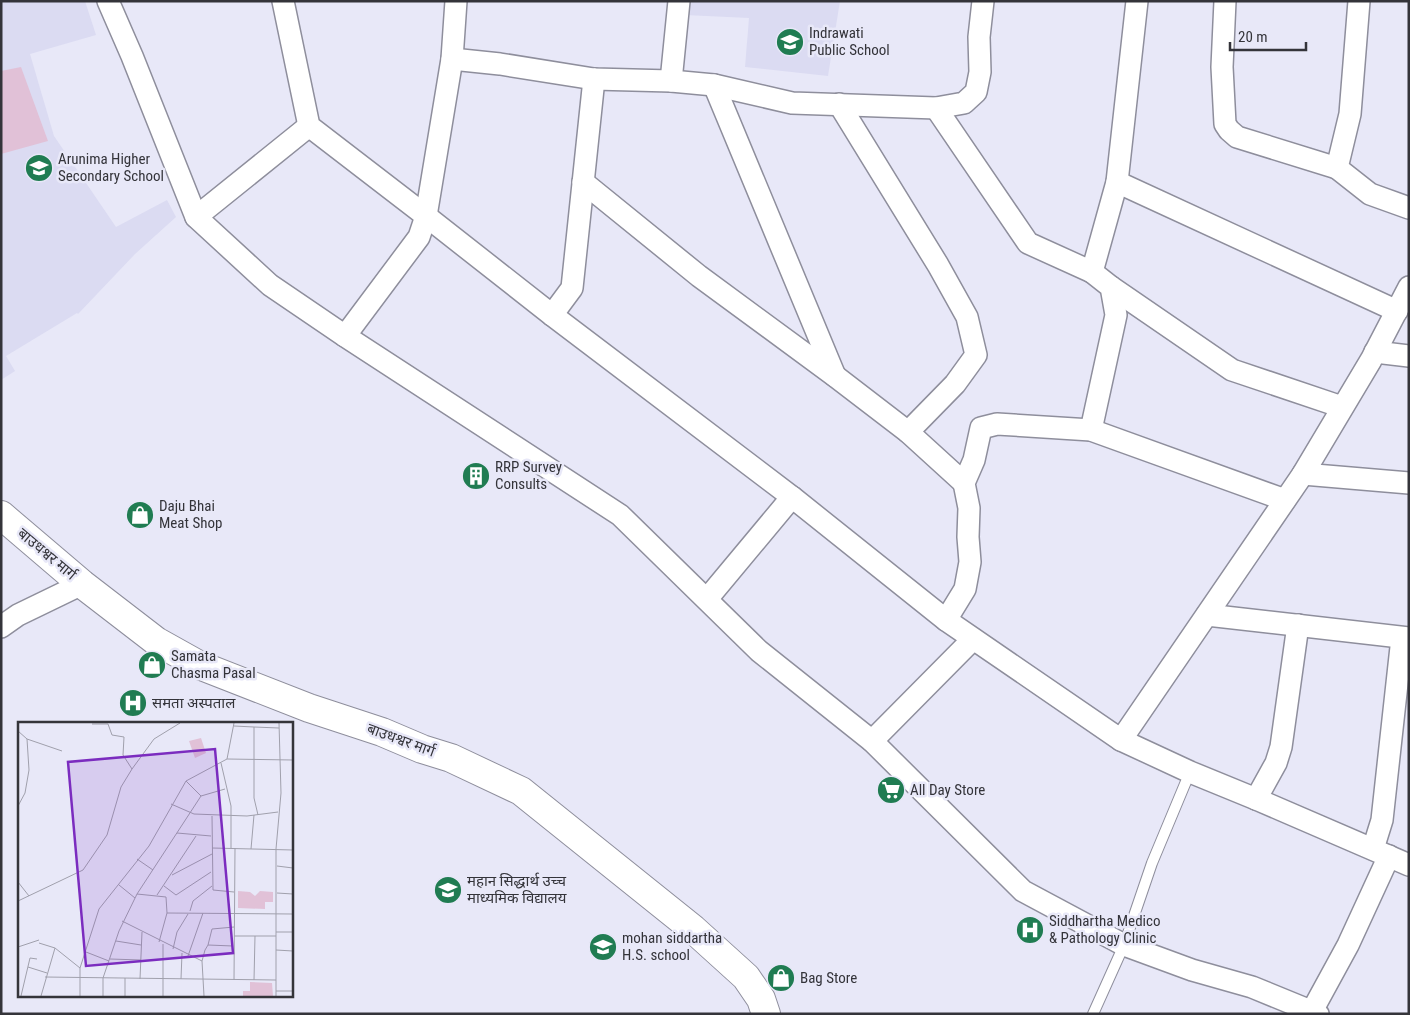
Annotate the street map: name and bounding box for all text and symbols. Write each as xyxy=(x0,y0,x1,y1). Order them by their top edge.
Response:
scale bar xyxy=(1230,20,1306,52)
place label: Indrawati Public School xyxy=(809,24,890,59)
school or university icon: Indrawati Public School xyxy=(775,27,805,57)
text: 20 m xyxy=(1238,28,1268,46)
place label: Arunima Higher Secondary School xyxy=(58,150,164,185)
school or university icon: Arunima Higher Secondary School xyxy=(24,153,54,183)
place label: RRP Survey Consults xyxy=(495,458,562,493)
building icon: RRP Survey Consults xyxy=(461,461,491,491)
place label: Daju Bhai Meat Shop xyxy=(159,497,222,532)
shop icon: Daju Bhai Meat Shop xyxy=(125,500,155,530)
street label: बाउधश्वर मार्ग xyxy=(14,524,81,584)
place label: Samata Chasma Pasal xyxy=(171,647,256,682)
shop icon: Samata Chasma Pasal xyxy=(137,650,167,680)
hospital icon: समता अस्पताल xyxy=(118,688,148,718)
place label: समता अस्पताल xyxy=(152,694,236,712)
street label: बाउधश्वर मार्ग xyxy=(365,719,438,761)
inset map xyxy=(18,722,292,998)
supermarket icon: All Day Store xyxy=(876,775,906,805)
place label: All Day Store xyxy=(910,781,985,799)
place label: महान सिद्धार्थ उच्च माध्यमिक विद्यालय xyxy=(467,872,567,907)
school or university icon: महान सिद्धार्थ उच्च माध्यमिक विद्यालय xyxy=(433,875,463,905)
place label: Siddhartha Medico & Pathology Clinic xyxy=(1049,912,1160,947)
hospital icon: Siddhartha Medico & Pathology Clinic xyxy=(1015,915,1045,945)
place label: mohan siddartha H.S. school xyxy=(622,929,722,964)
school or university icon: mohan siddartha H.S. school xyxy=(588,932,618,962)
shop icon: Bag Store xyxy=(766,963,796,993)
place label: Bag Store xyxy=(800,969,857,987)

